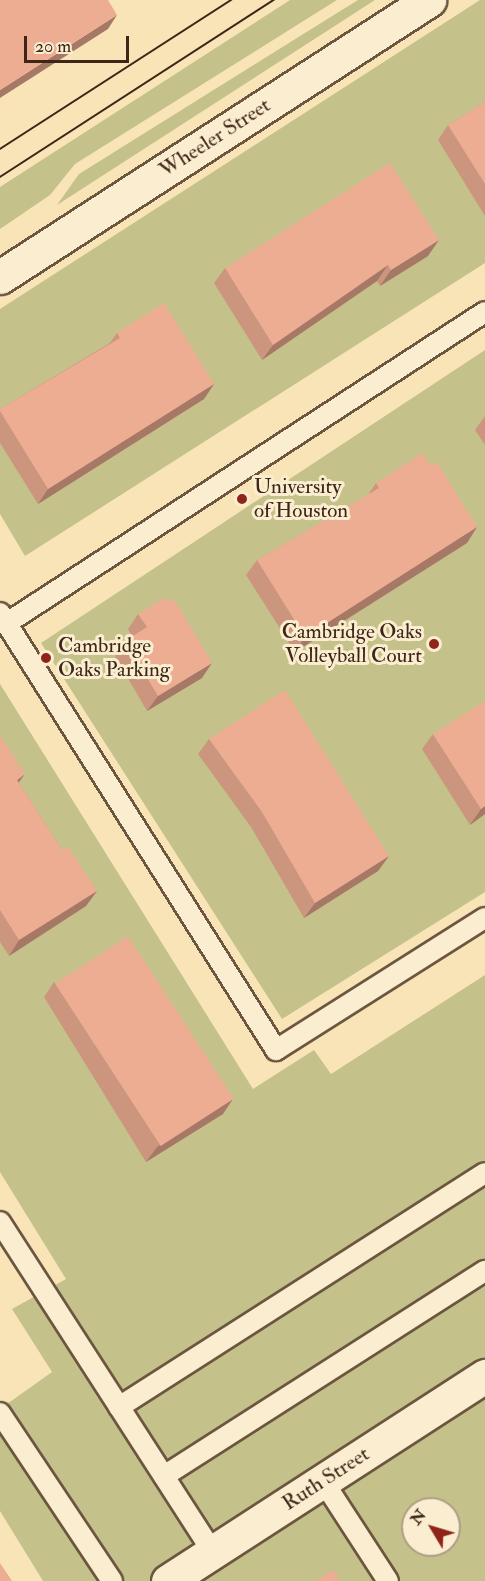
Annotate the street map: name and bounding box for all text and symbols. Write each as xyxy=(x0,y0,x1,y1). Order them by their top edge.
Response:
scale bar xyxy=(27,24,132,62)
text: 20 m xyxy=(35,35,71,58)
street label: Wheeler Street xyxy=(155,93,275,183)
place label: University of Houston xyxy=(254,474,348,524)
marker: University of Houston xyxy=(235,492,249,506)
place label: Cambridge Oaks Volleyball Court xyxy=(282,619,422,669)
place label: Cambridge Oaks Parking xyxy=(58,633,170,683)
marker: Cambridge Oaks Volleyball Court xyxy=(427,637,441,651)
marker: Cambridge Oaks Parking xyxy=(39,651,53,665)
street label: Ruth Street xyxy=(278,1442,374,1516)
north arrow xyxy=(401,1497,461,1557)
text: N xyxy=(406,1505,431,1529)

